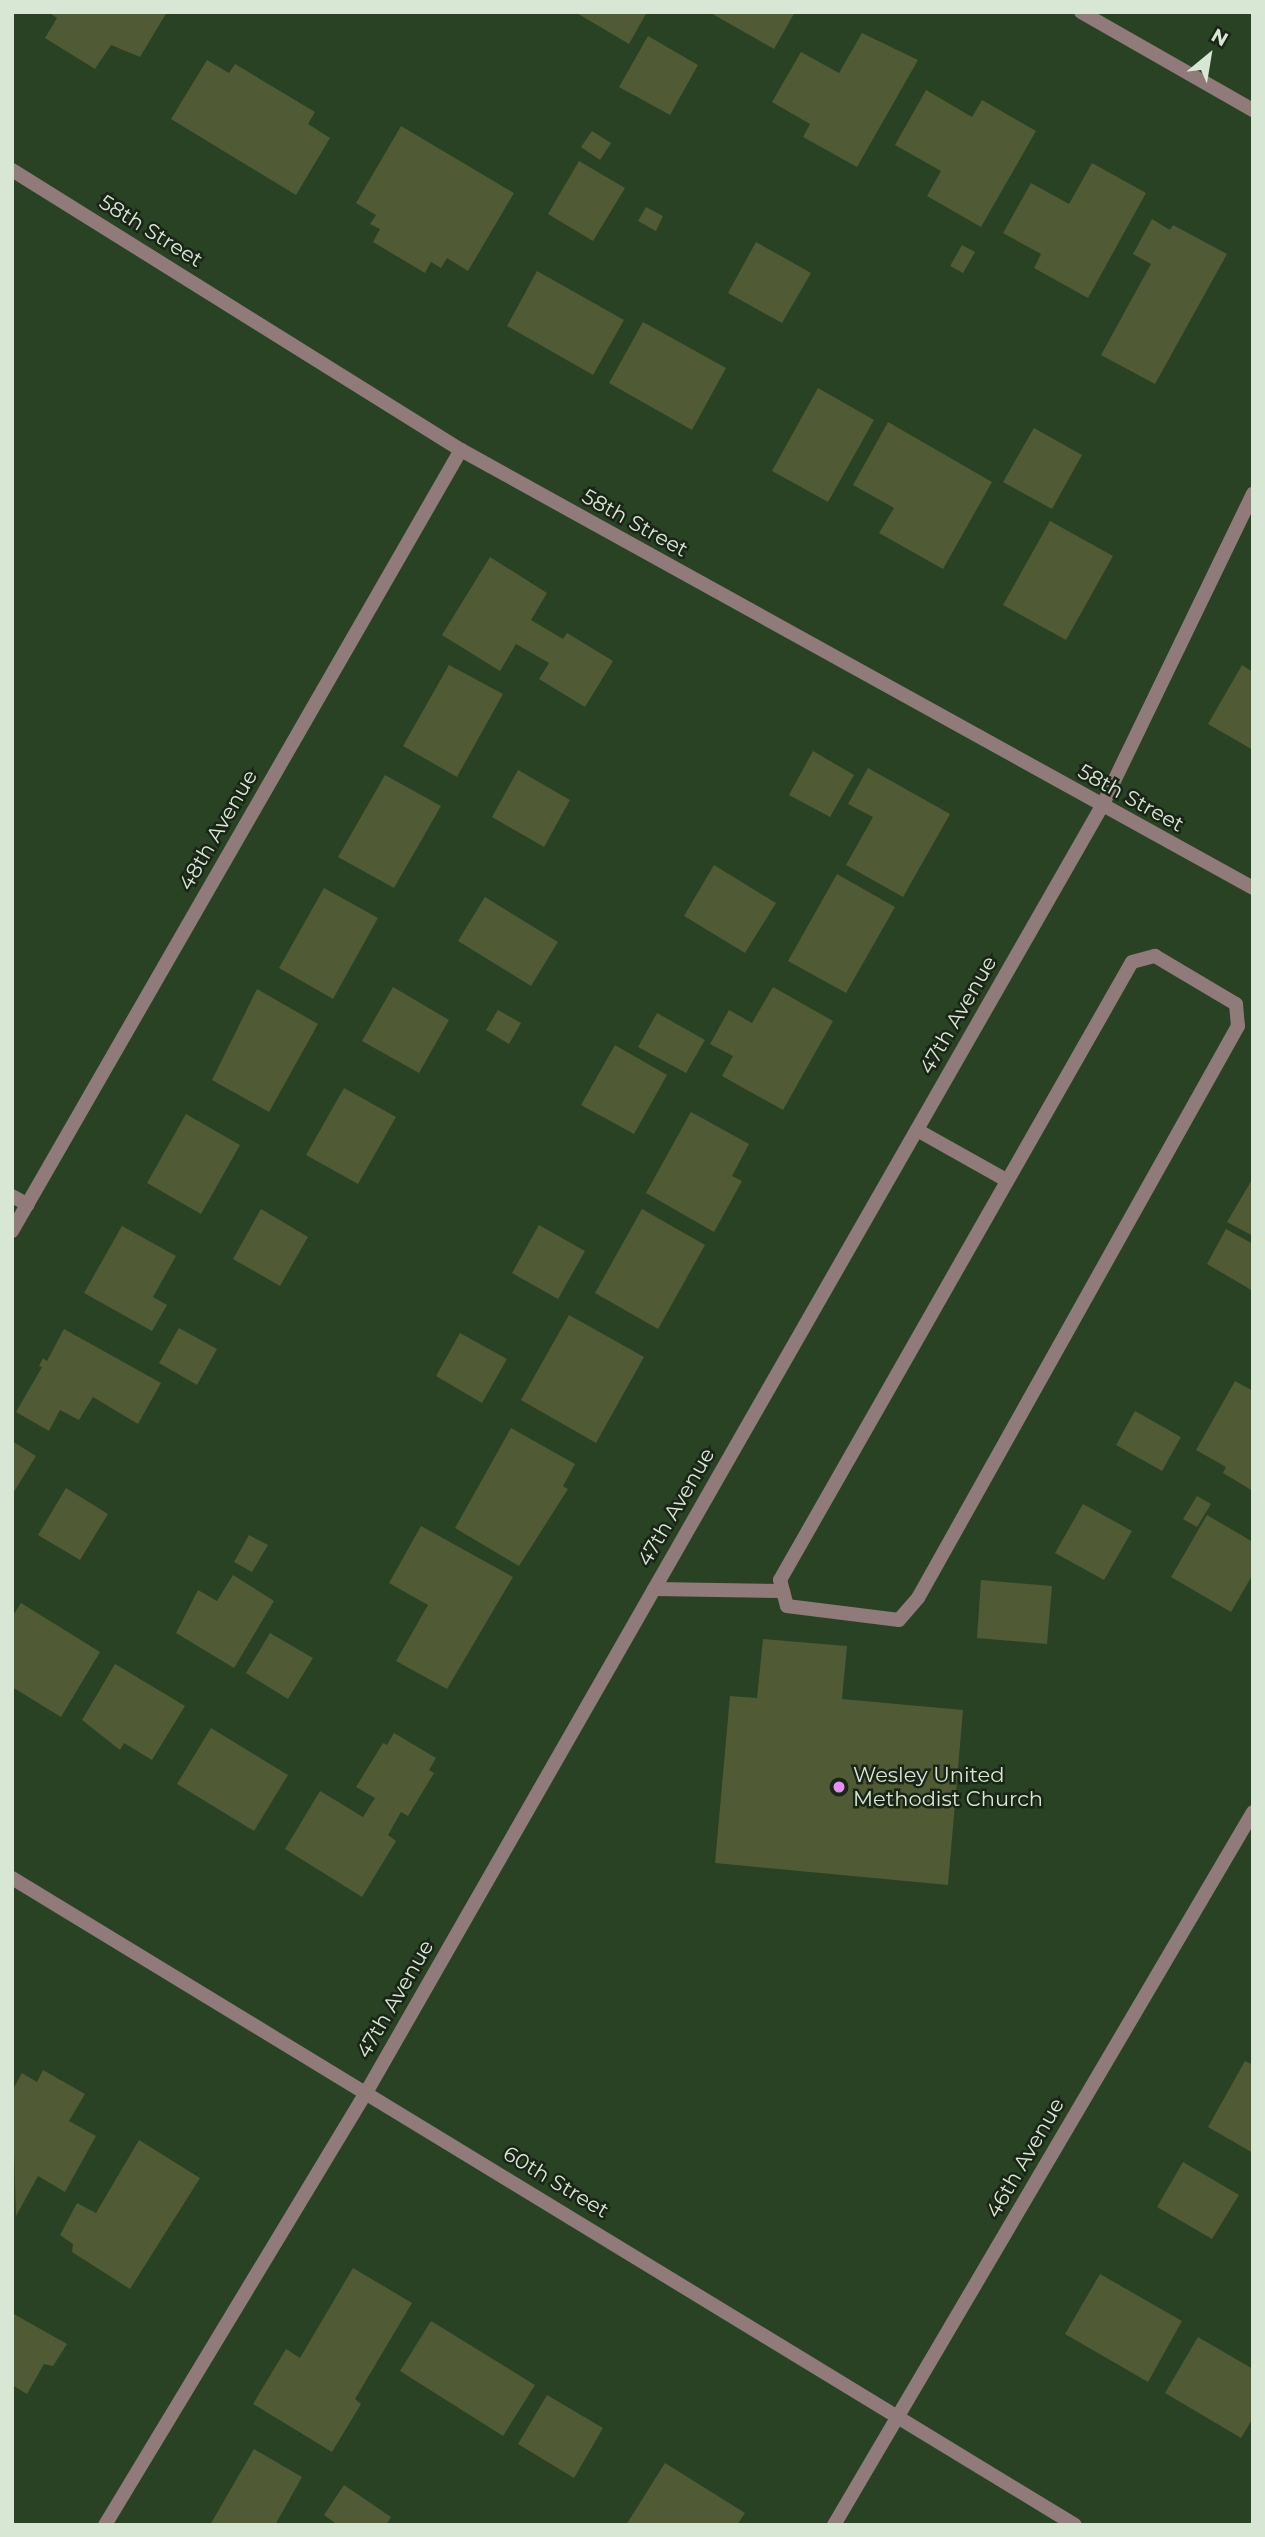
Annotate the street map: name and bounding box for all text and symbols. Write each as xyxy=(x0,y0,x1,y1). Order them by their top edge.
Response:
north arrow xyxy=(1174,21,1244,91)
text: N xyxy=(1207,24,1232,51)
street label: 58th Street xyxy=(95,189,207,273)
street label: 58th Street xyxy=(578,484,692,562)
street label: 58th Street xyxy=(1074,759,1188,837)
street label: 48th Avenue xyxy=(173,765,263,895)
street label: 47th Avenue xyxy=(914,951,1002,1079)
street label: 47th Avenue xyxy=(632,1443,720,1571)
place label: Wesley United Methodist Church xyxy=(853,1762,1043,1812)
marker: Wesley United Methodist Church xyxy=(831,1779,847,1795)
street label: 47th Avenue xyxy=(351,1935,439,2063)
street label: 46th Avenue xyxy=(981,2094,1069,2222)
street label: 60th Street xyxy=(499,2141,613,2223)

